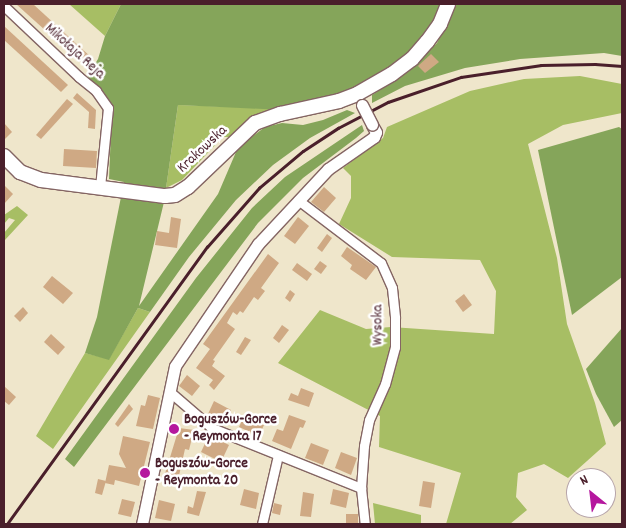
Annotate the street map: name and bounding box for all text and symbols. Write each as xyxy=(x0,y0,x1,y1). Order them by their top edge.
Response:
street label: Mikołaja Reja xyxy=(40,20,108,84)
street label: Krakowska xyxy=(174,122,232,178)
street label: Wysoka xyxy=(370,305,388,345)
place label: Boguszów-Gorce - Reymonta 17 xyxy=(184,411,277,446)
marker: Boguszów-Gorce - Reymonta 17 xyxy=(168,423,180,435)
place label: Boguszów-Gorce - Reymonta 20 xyxy=(155,455,248,490)
marker: Boguszów-Gorce - Reymonta 20 xyxy=(139,467,151,479)
north arrow xyxy=(566,468,616,518)
text: N xyxy=(576,470,592,491)

